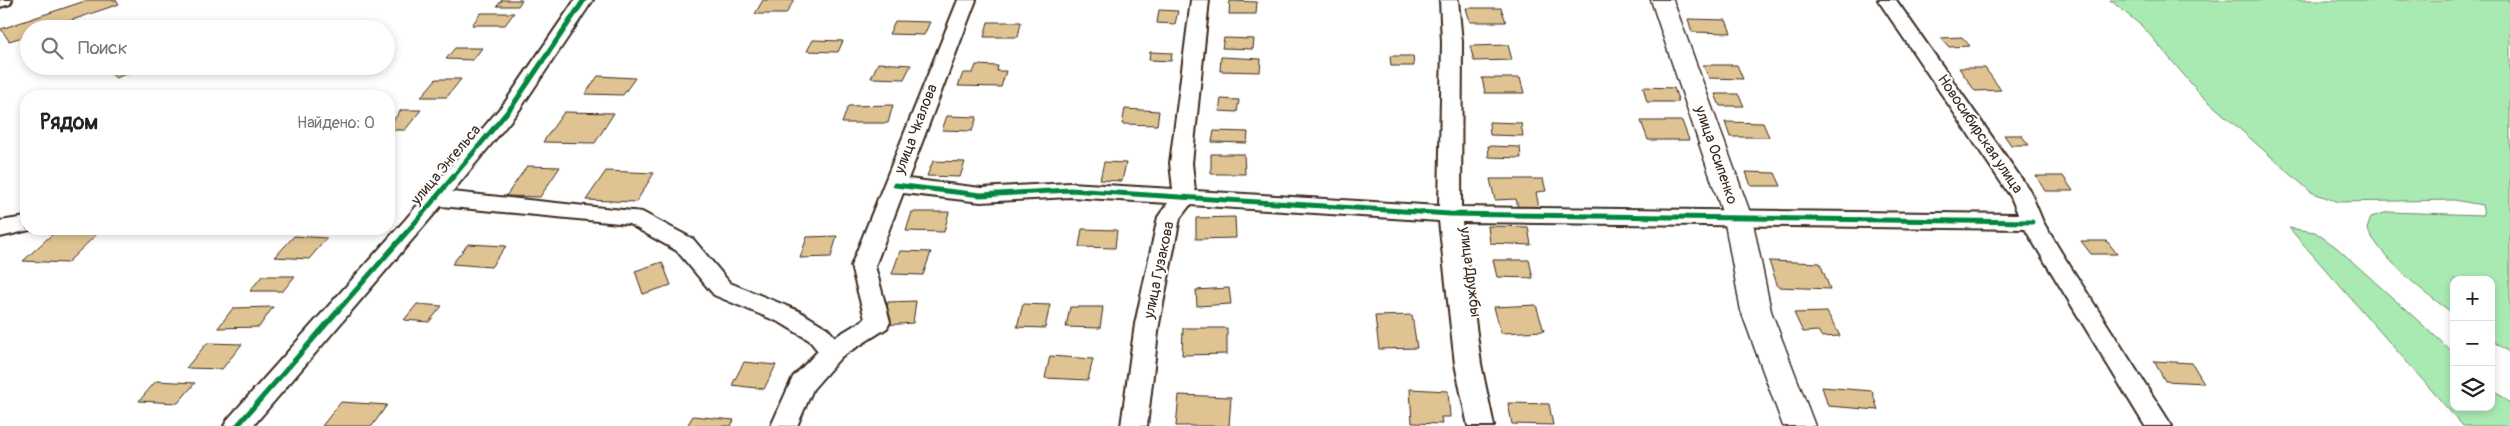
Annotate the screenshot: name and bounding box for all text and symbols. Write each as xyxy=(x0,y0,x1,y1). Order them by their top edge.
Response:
search box xyxy=(20,20,395,75)
icon: search xyxy=(38,34,66,62)
text: Поиск xyxy=(78,36,128,60)
street label: Новосибирская улица xyxy=(1933,71,2027,197)
street label: улица Чкалова xyxy=(890,81,942,178)
street label: улица Осипенко xyxy=(1690,102,1742,207)
text: Рядом xyxy=(40,109,98,136)
text: Найдено: 0 xyxy=(297,113,375,133)
street label: улица Энгельса xyxy=(406,121,485,210)
street label: улица Гузакова xyxy=(1139,220,1179,321)
street label: улица Дружбы xyxy=(1455,225,1485,318)
map controls xyxy=(2450,276,2495,411)
button: + xyxy=(2450,276,2495,321)
button: − xyxy=(2450,321,2495,366)
button: layers xyxy=(2450,366,2495,411)

